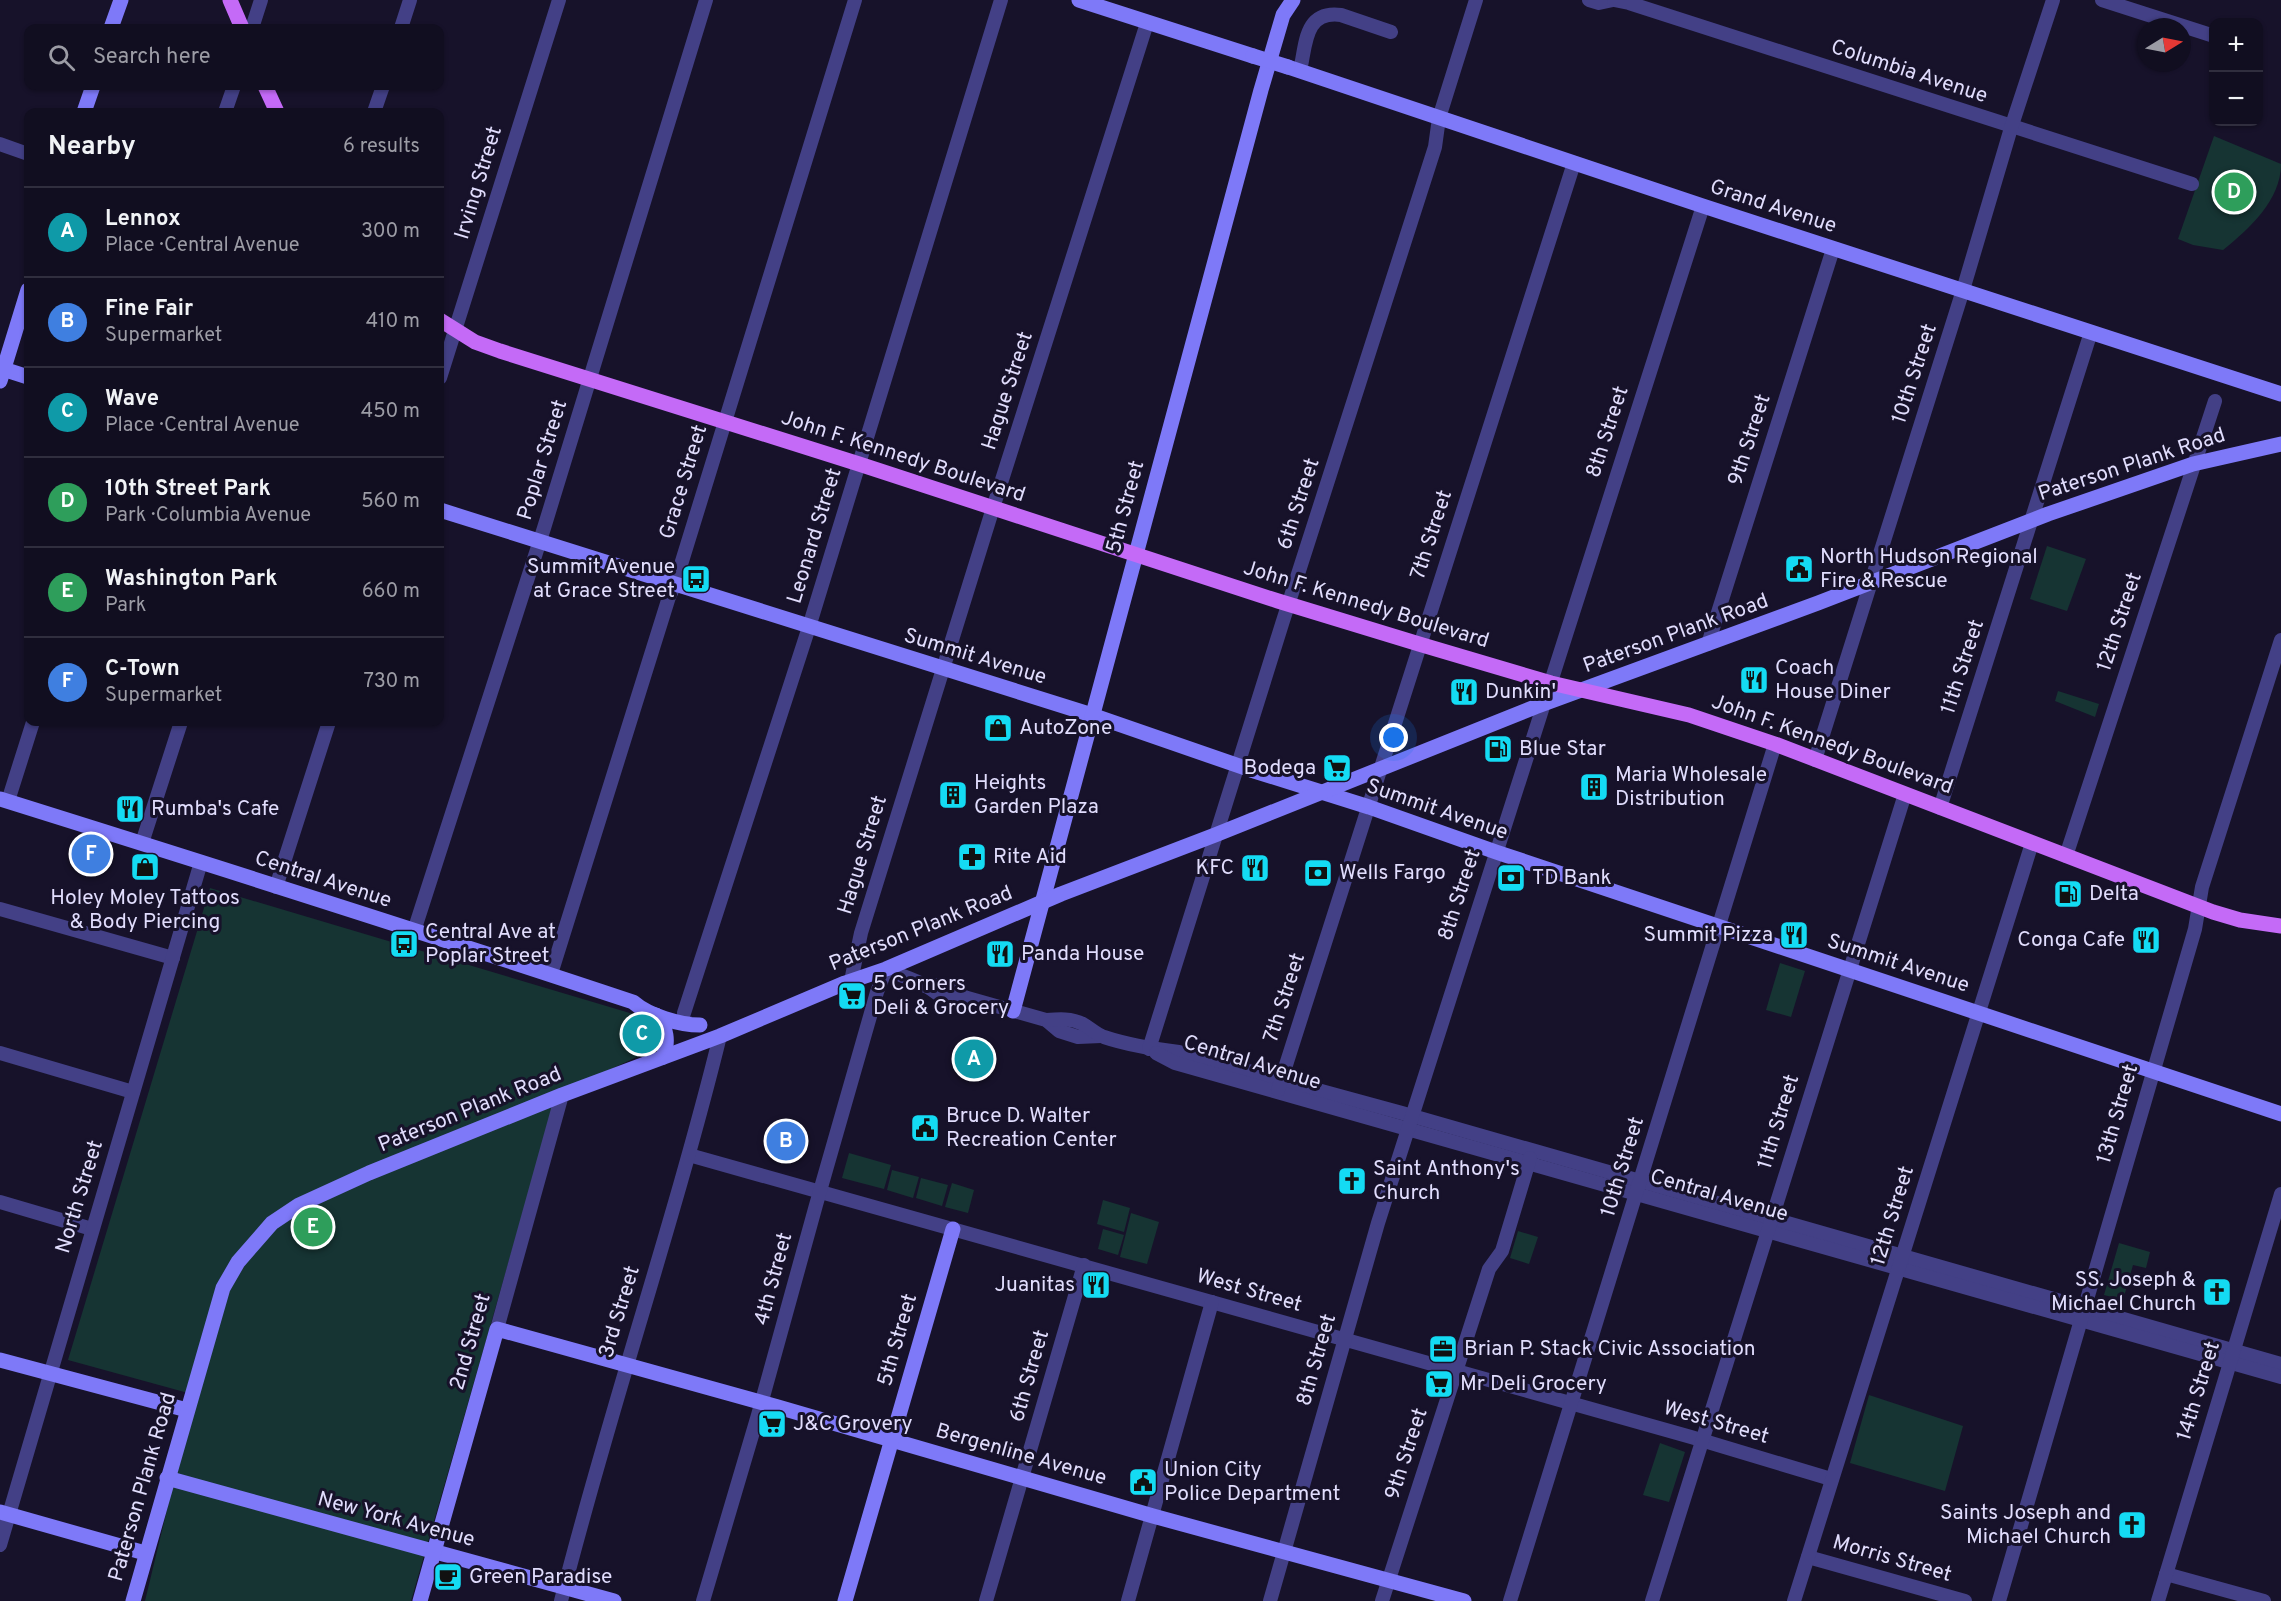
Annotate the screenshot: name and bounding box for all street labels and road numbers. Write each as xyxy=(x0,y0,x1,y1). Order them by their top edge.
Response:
street label: Columbia Avenue xyxy=(1827,34,1991,110)
street label: Irving Street xyxy=(449,123,509,243)
street label: Grand Avenue xyxy=(1706,174,1840,240)
street label: 10th Street xyxy=(1886,321,1944,427)
street label: Hague Street xyxy=(976,328,1040,454)
street label: 8th Street xyxy=(1581,383,1635,481)
street label: 9th Street xyxy=(1723,391,1777,489)
street label: Poplar Street xyxy=(512,397,574,523)
street label: John F. Kennedy Boulevard xyxy=(777,405,1029,509)
street label: Grace Street xyxy=(654,421,714,543)
street label: Paterson Plank Road xyxy=(2035,422,2229,508)
street label: 6th Street xyxy=(1272,455,1326,553)
street label: 5th Street xyxy=(1101,458,1151,556)
street label: Leonard Street xyxy=(782,465,848,607)
street label: 7th Street xyxy=(1405,487,1459,583)
street label: John F. Kennedy Boulevard xyxy=(1240,555,1492,655)
street label: 12th Street xyxy=(2091,569,2149,675)
street label: Paterson Plank Road xyxy=(1580,588,1772,680)
street label: 11th Street xyxy=(1935,616,1991,718)
street label: Summit Avenue xyxy=(900,622,1050,692)
street label: John F. Kennedy Boulevard xyxy=(1707,689,1957,801)
street label: Summit Avenue xyxy=(1363,773,1511,847)
street label: Hague Street xyxy=(832,792,894,918)
street label: Central Avenue xyxy=(251,845,395,915)
street label: 8th Street xyxy=(1433,846,1487,944)
street label: Paterson Plank Road xyxy=(825,880,1017,978)
street label: Summit Avenue xyxy=(1823,928,1973,1000)
street label: 7th Street xyxy=(1258,950,1312,1046)
street label: Central Avenue xyxy=(1180,1029,1324,1097)
street label: Paterson Plank Road xyxy=(374,1061,566,1159)
street label: 13th Street xyxy=(2091,1061,2145,1167)
street label: 11th Street xyxy=(1752,1071,1806,1173)
street label: 10th Street xyxy=(1595,1114,1651,1220)
street label: North Street xyxy=(50,1137,110,1257)
street label: Central Avenue xyxy=(1647,1163,1791,1229)
street label: 12th Street xyxy=(1865,1163,1921,1269)
street label: 4th Street xyxy=(749,1230,799,1328)
street label: 3rd Street xyxy=(593,1263,647,1361)
street label: West Street xyxy=(1193,1263,1305,1319)
street label: 2nd Street xyxy=(444,1290,498,1394)
street label: 5th Street xyxy=(872,1291,924,1389)
street label: 8th Street xyxy=(1291,1311,1343,1409)
street label: 6th Street xyxy=(1004,1327,1056,1425)
street label: 14th Street xyxy=(2171,1338,2227,1444)
street label: Paterson Plank Road xyxy=(103,1389,183,1585)
street label: West Street xyxy=(1660,1395,1772,1451)
street label: 9th Street xyxy=(1380,1405,1434,1503)
street label: Bergenline Avenue xyxy=(932,1418,1110,1492)
street label: New York Avenue xyxy=(314,1486,478,1554)
street label: Morris Street xyxy=(1829,1529,1955,1589)

